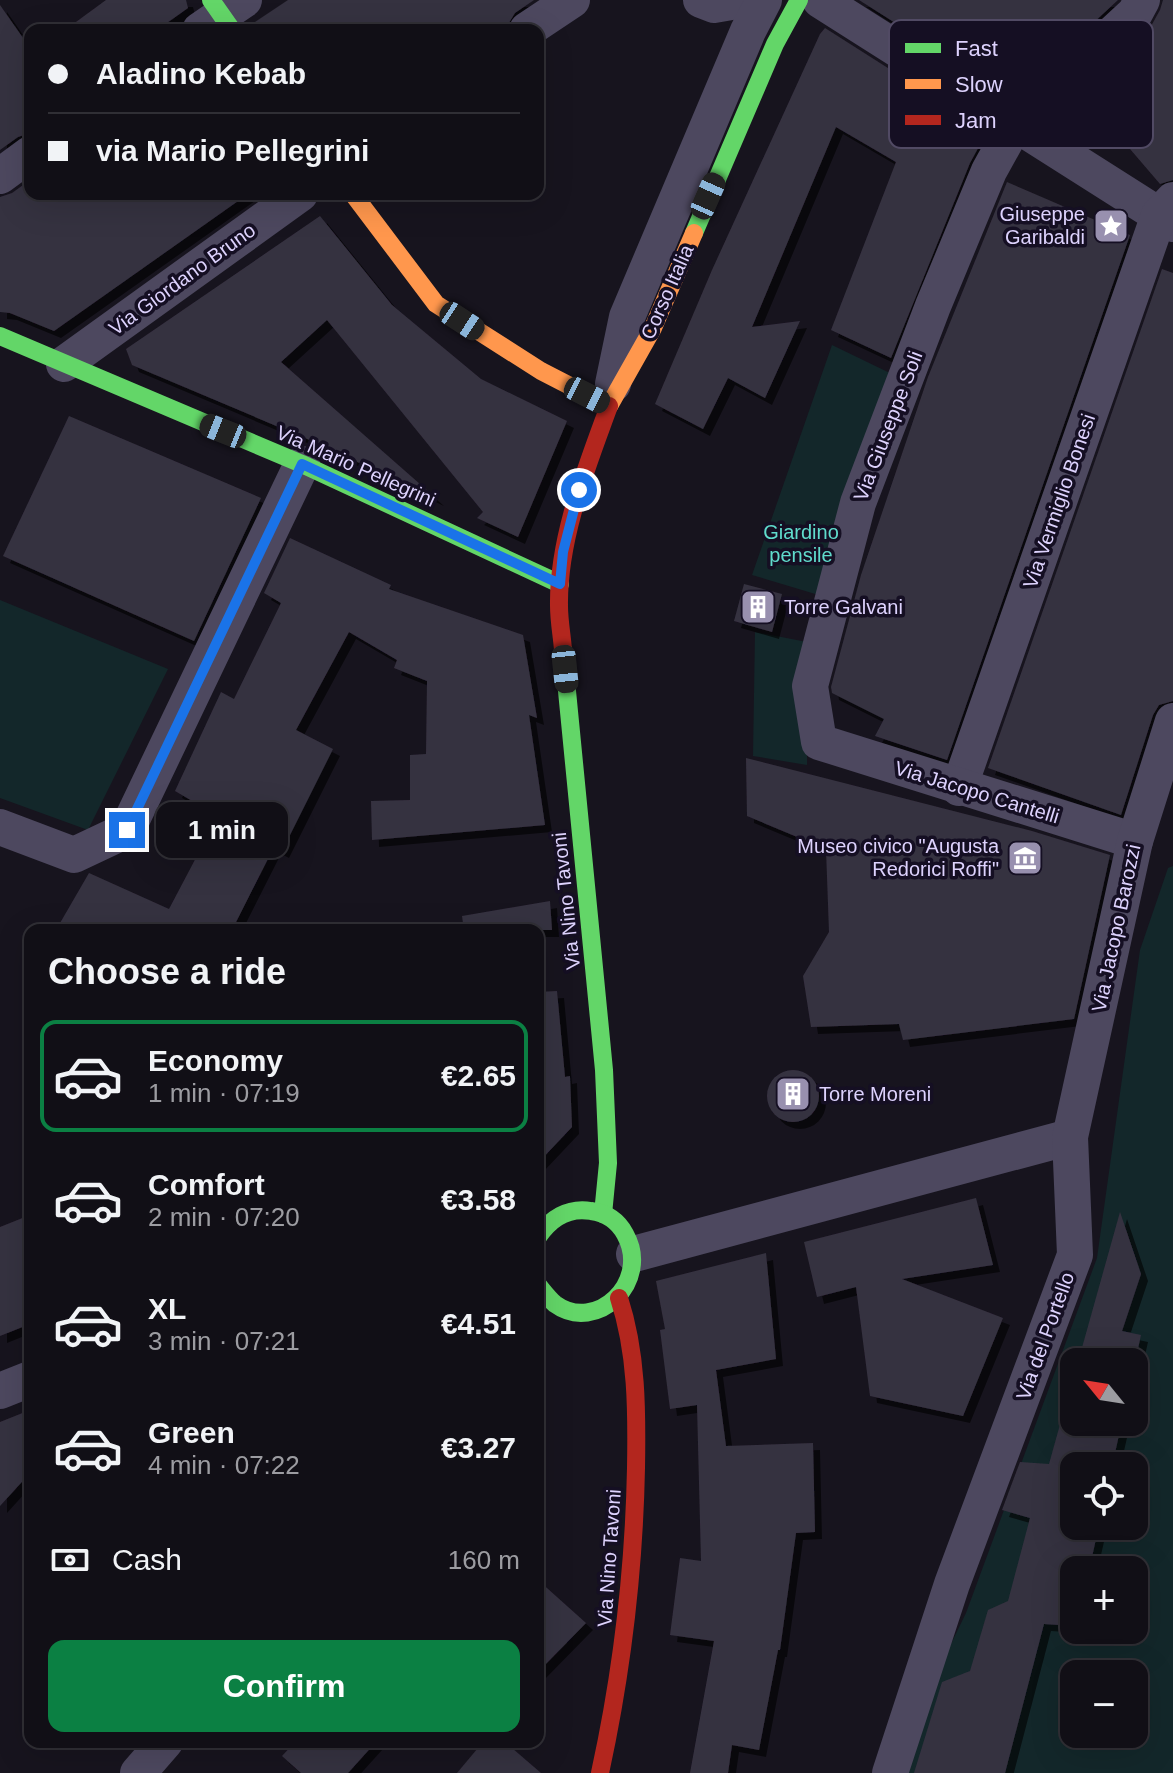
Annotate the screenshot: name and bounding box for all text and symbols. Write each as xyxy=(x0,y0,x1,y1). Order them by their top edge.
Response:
legend xyxy=(889,20,1153,148)
text: Fast xyxy=(955,36,998,61)
text: Aladino Kebab xyxy=(96,57,306,90)
text: Slow xyxy=(955,72,1003,97)
text: Jam xyxy=(955,108,997,133)
text: via Mario Pellegrini xyxy=(96,134,369,167)
car xyxy=(687,169,729,223)
place label: Giuseppe Garibaldi xyxy=(999,203,1085,248)
place icon: Giuseppe Garibaldi xyxy=(1092,207,1130,245)
street label: Via Giordano Bruno xyxy=(105,219,259,339)
street label: Corso Italia xyxy=(636,241,698,343)
car xyxy=(435,298,489,344)
street label: Via Giuseppe Soli xyxy=(849,348,927,504)
car xyxy=(560,373,614,417)
car xyxy=(196,411,250,451)
street label: Via Vermiglio Bonesi xyxy=(1019,411,1099,591)
street label: Via Mario Pellegrini xyxy=(273,421,439,511)
route start xyxy=(561,472,597,508)
park label: Giardino pensile xyxy=(763,521,839,566)
building icon: Torre Galvani xyxy=(739,588,777,626)
place label: Torre Galvani xyxy=(784,596,903,618)
car xyxy=(551,644,579,694)
street label: Via Jacopo Cantelli xyxy=(892,757,1062,827)
callout: 1 min xyxy=(155,802,287,858)
route end xyxy=(109,812,145,848)
text: 1 min xyxy=(188,815,256,845)
street label: Via Nino Tavoni xyxy=(548,831,584,971)
place label: Museo civico "Augusta Redorici Roffi" xyxy=(797,835,1000,880)
museum icon: Museo civico "Augusta Redorici Roffi" xyxy=(1006,839,1044,877)
street label: Via Jacopo Barozzi xyxy=(1087,842,1145,1014)
text: Choose a ride xyxy=(48,951,286,992)
icon: car xyxy=(52,1040,124,1112)
text: Economy xyxy=(148,1044,283,1077)
text: €2.65 xyxy=(441,1059,516,1092)
building icon: Torre Moreni xyxy=(774,1075,812,1113)
text: 1 min · 07:19 xyxy=(148,1078,300,1108)
place label: Torre Moreni xyxy=(819,1083,931,1105)
icon: car xyxy=(52,1164,124,1236)
text: Comfort xyxy=(148,1168,265,1201)
text: €3.58 xyxy=(441,1183,516,1216)
text: 2 min · 07:20 xyxy=(148,1202,300,1232)
street label: Via del Portello xyxy=(1012,1269,1078,1403)
icon: car xyxy=(52,1288,124,1360)
text: XL xyxy=(148,1292,186,1325)
text: €4.51 xyxy=(441,1307,516,1340)
text: 3 min · 07:21 xyxy=(148,1326,300,1356)
north arrow xyxy=(1060,1348,1148,1436)
map controls xyxy=(1060,1348,1148,1748)
icon: car xyxy=(52,1412,124,1484)
text: Green xyxy=(148,1416,235,1449)
text: €3.27 xyxy=(441,1431,516,1464)
text: 4 min · 07:22 xyxy=(148,1450,300,1480)
button: locate xyxy=(1060,1452,1148,1540)
street label: Via Nino Tavoni xyxy=(593,1488,625,1628)
icon: cash xyxy=(48,1538,92,1582)
text: Cash xyxy=(112,1543,182,1576)
text: 160 m xyxy=(448,1545,520,1575)
button: + xyxy=(1060,1556,1148,1644)
button: Confirm xyxy=(48,1640,520,1732)
button: − xyxy=(1060,1660,1148,1748)

